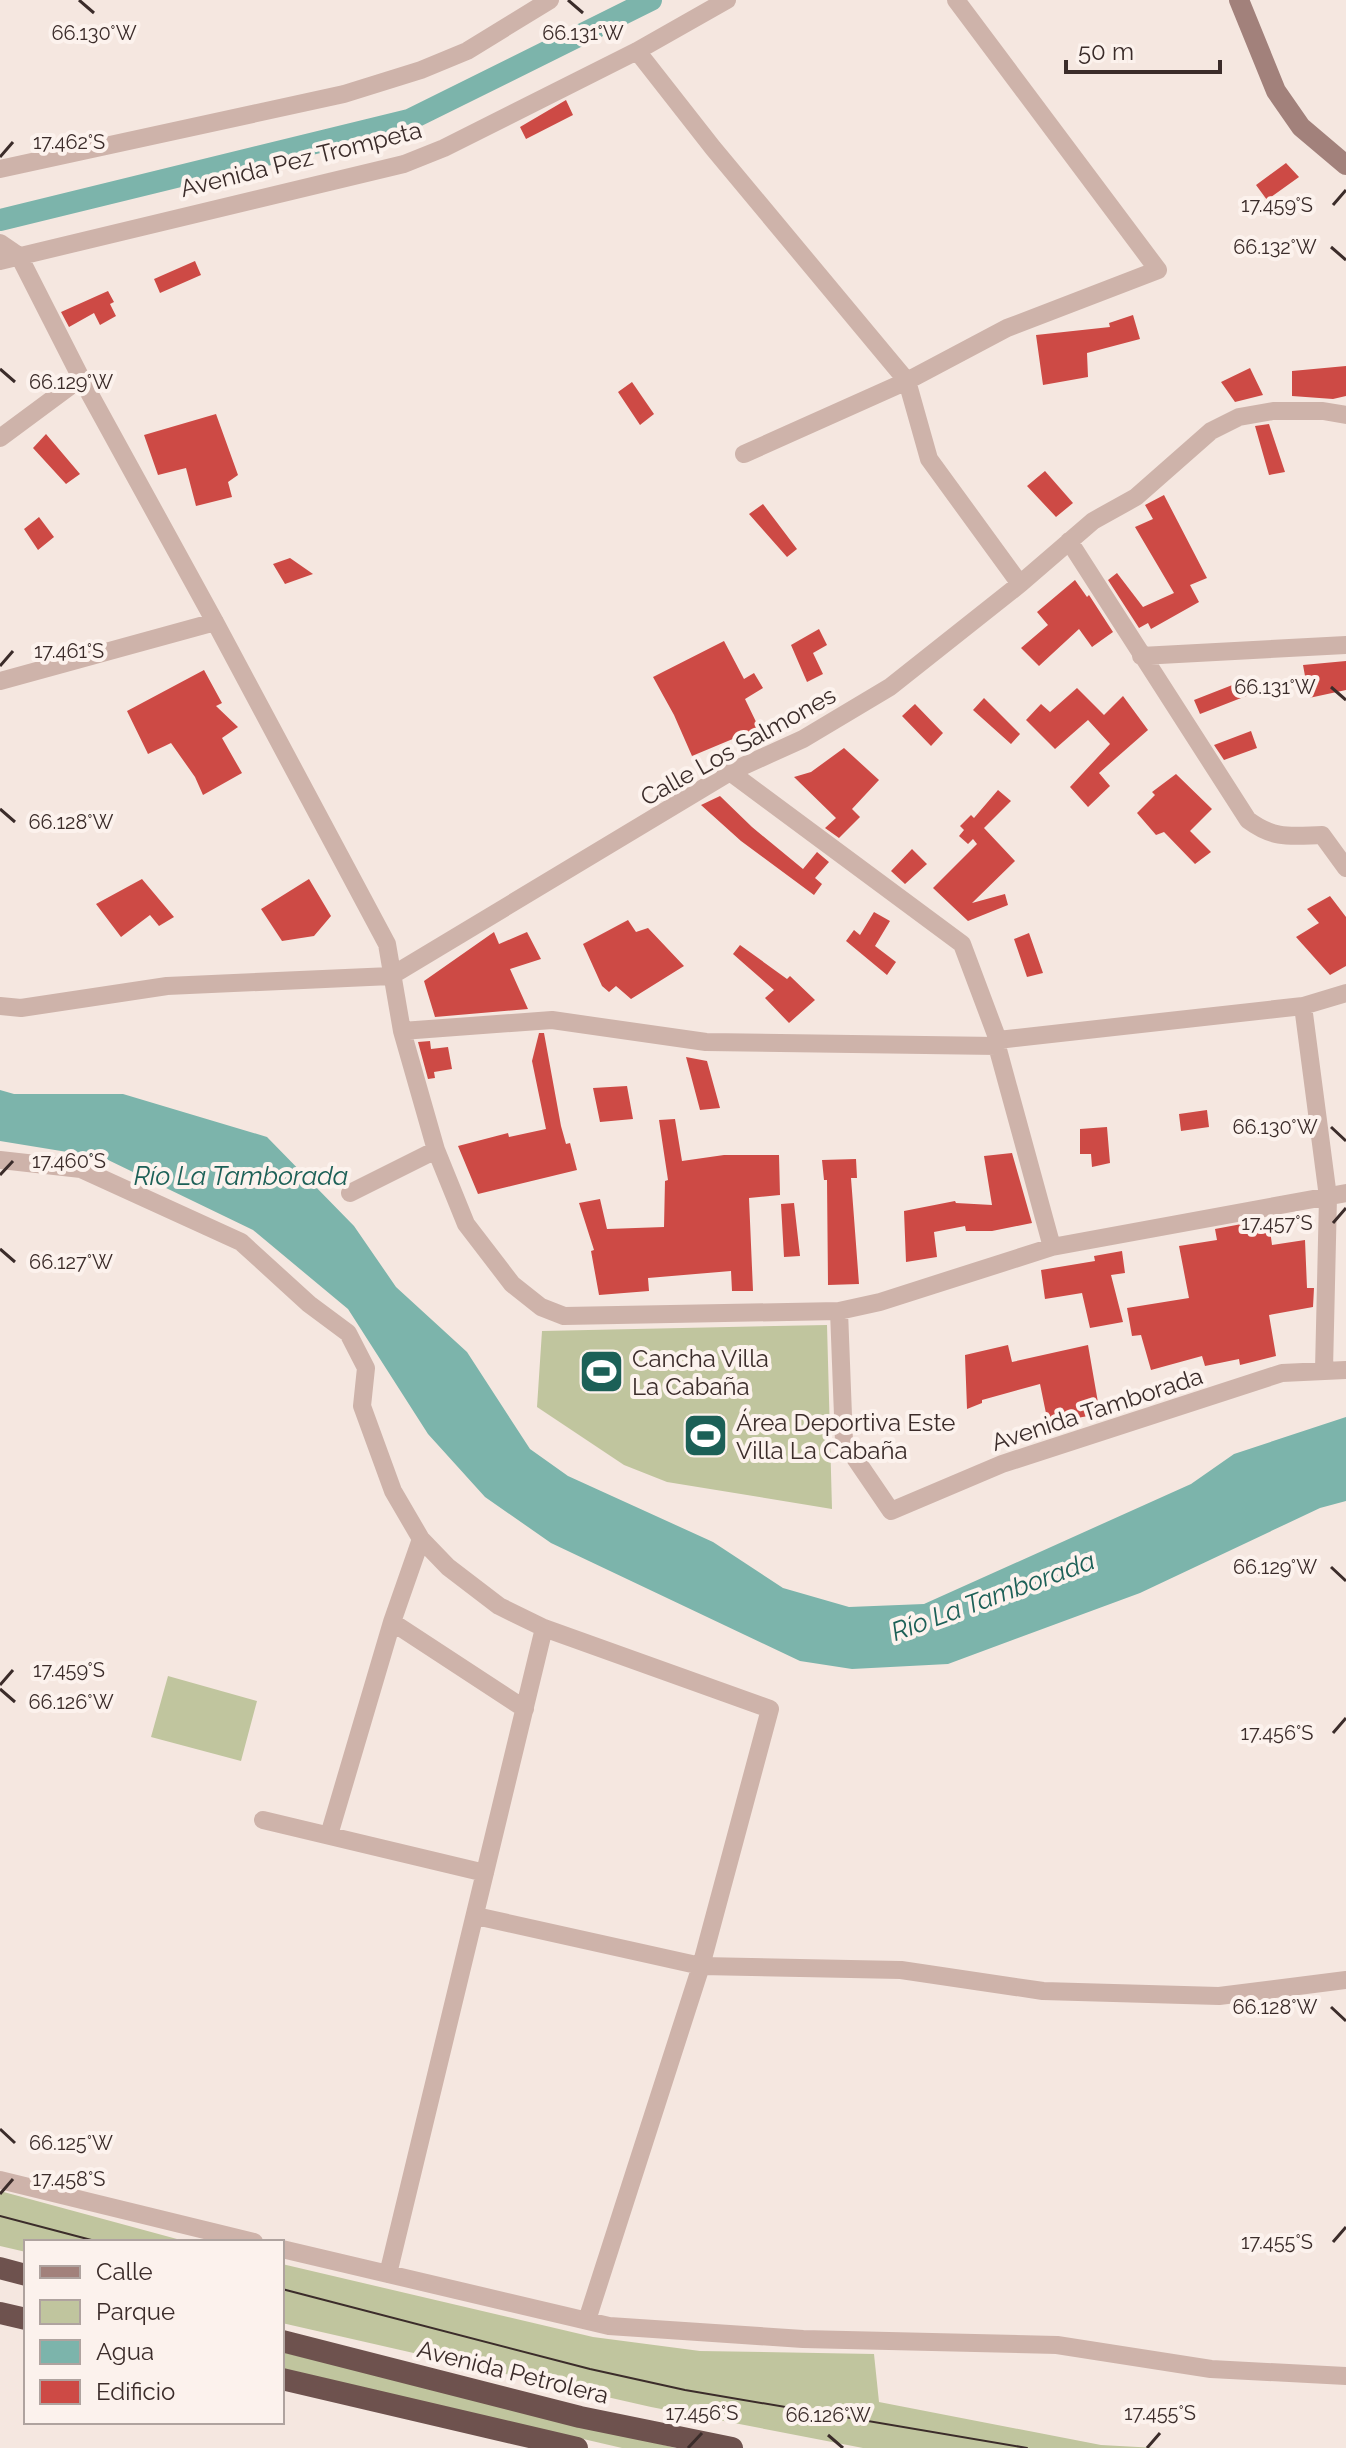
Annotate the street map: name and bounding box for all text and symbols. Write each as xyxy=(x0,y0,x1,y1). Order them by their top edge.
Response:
text: 66.130°W xyxy=(51,21,137,45)
text: 66.131°W xyxy=(542,21,624,45)
scale bar xyxy=(1066,24,1220,74)
text: 50 m xyxy=(1078,37,1134,66)
street label: Avenida Pez Trompeta xyxy=(177,115,425,203)
text: 17.462°S xyxy=(33,130,105,154)
text: 17.459°S xyxy=(1241,193,1313,217)
text: 66.132°W xyxy=(1233,235,1317,259)
text: 66.129°W xyxy=(29,370,113,394)
text: 17.461°S xyxy=(34,639,104,663)
text: 66.131°W xyxy=(1234,675,1316,699)
street label: Calle Los Salmones xyxy=(635,680,841,812)
text: 66.128°W xyxy=(29,810,114,834)
text: 66.130°W xyxy=(1232,1115,1318,1139)
text: 17.460°S xyxy=(32,1149,106,1173)
water label: Río La Tamborada xyxy=(134,1161,348,1191)
text: 17.457°S xyxy=(1241,1211,1313,1235)
text: 66.127°W xyxy=(29,1250,113,1274)
place label: Cancha Villa La Cabaña xyxy=(632,1344,769,1401)
sports icon: Cancha Villa La Cabaña xyxy=(577,1348,625,1396)
street label: Avenida Tamborada xyxy=(988,1361,1206,1457)
place label: Área Deportiva Este Villa La Cabaña xyxy=(736,1408,955,1465)
sports icon: Área Deportiva Este Villa La Cabaña xyxy=(681,1412,729,1460)
water label: Río La Tamborada xyxy=(887,1545,1099,1647)
text: 66.129°W xyxy=(1233,1555,1317,1579)
text: 17.459°S xyxy=(33,1658,105,1682)
text: 66.126°W xyxy=(28,1690,114,1714)
text: 17.456°S xyxy=(1241,1721,1313,1745)
text: 66.128°W xyxy=(1233,1995,1318,2019)
text: 66.125°W xyxy=(29,2131,113,2155)
text: 17.458°S xyxy=(33,2167,105,2191)
text: 17.455°S xyxy=(1241,2230,1313,2254)
legend xyxy=(24,2240,284,2424)
text: Calle xyxy=(96,2257,153,2286)
text: Parque xyxy=(96,2297,175,2326)
street label: Avenida Petrolera xyxy=(414,2334,612,2410)
text: Agua xyxy=(96,2337,154,2366)
text: Edificio xyxy=(96,2377,175,2406)
text: 17.456°S xyxy=(666,2401,738,2425)
text: 17.455°S xyxy=(1124,2401,1196,2425)
text: 66.126°W xyxy=(785,2403,871,2427)

